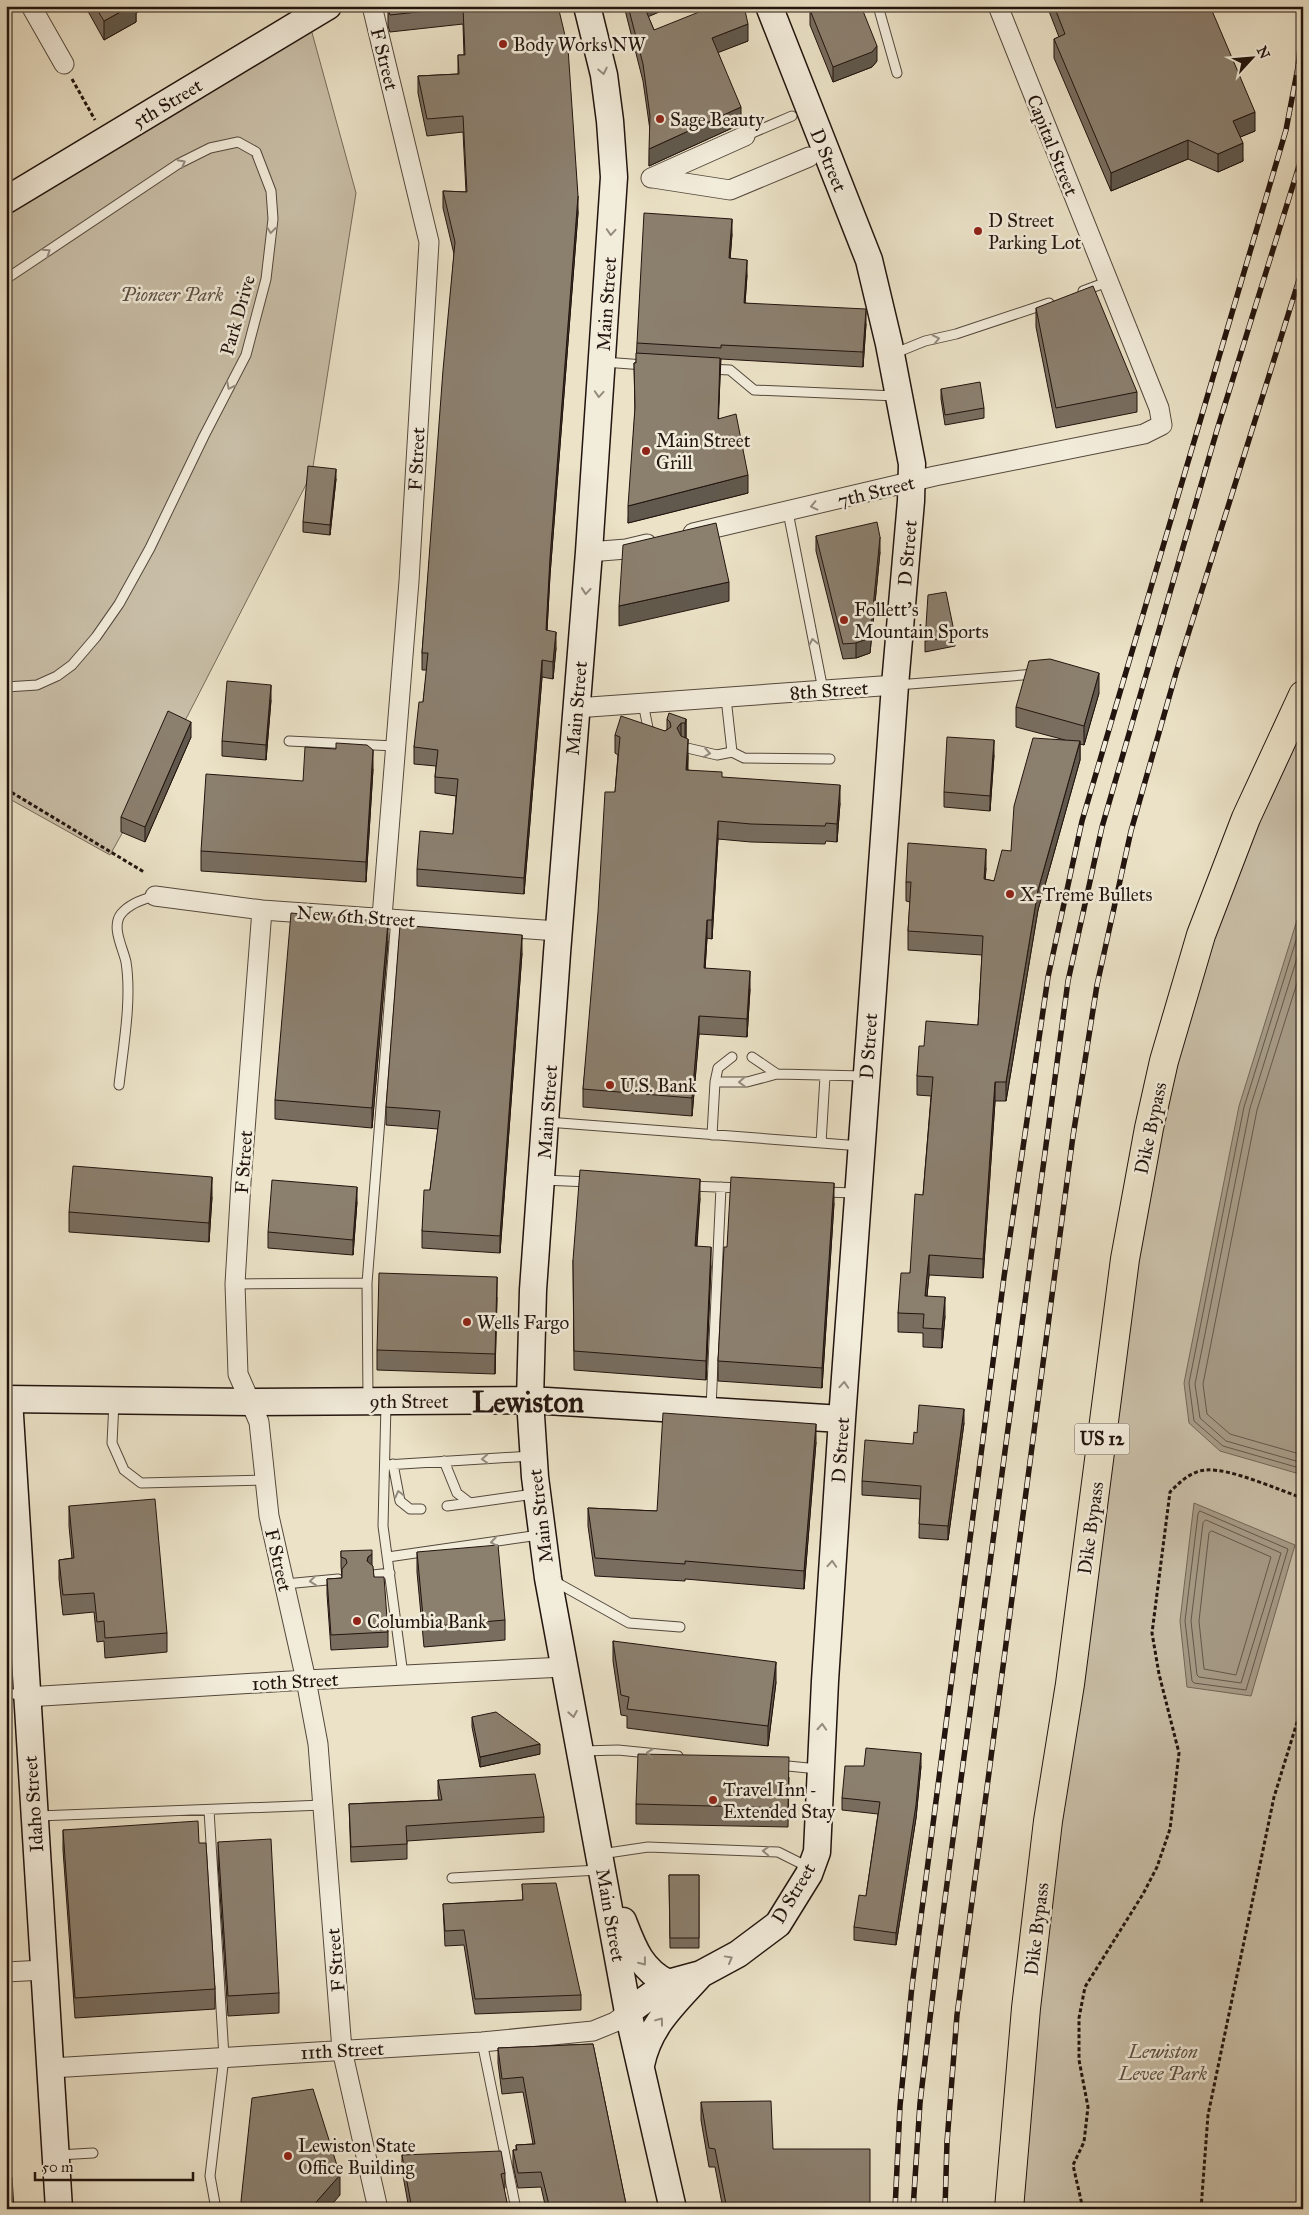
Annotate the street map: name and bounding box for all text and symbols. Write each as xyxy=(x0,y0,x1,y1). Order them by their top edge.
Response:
street label: F Street xyxy=(366,25,403,93)
north arrow xyxy=(1226,32,1276,82)
place label: Body Works NW xyxy=(513,33,647,56)
marker: Body Works NW xyxy=(497,38,509,50)
text: N xyxy=(1253,43,1274,62)
one-way arrow xyxy=(597,66,607,75)
street label: 5th Street xyxy=(128,73,207,133)
street label: Capital Street xyxy=(1022,91,1083,199)
place label: Sage Beauty xyxy=(670,108,765,132)
marker: Sage Beauty xyxy=(654,113,666,125)
street label: D Street xyxy=(805,125,852,195)
one-way arrow xyxy=(177,159,186,169)
place label: D Street Parking Lot xyxy=(988,209,1082,255)
marker: D Street Parking Lot xyxy=(972,225,984,237)
one-way arrow xyxy=(266,227,277,235)
one-way arrow xyxy=(605,228,616,236)
one-way arrow xyxy=(41,249,50,258)
street label: Main Street xyxy=(592,256,621,352)
street label: Park Drive xyxy=(215,272,260,358)
park label: Pioneer Park xyxy=(121,283,224,306)
one-way arrow xyxy=(932,334,941,344)
one-way arrow xyxy=(226,381,236,390)
one-way arrow xyxy=(594,391,605,399)
street label: F Street xyxy=(403,426,430,491)
place label: Main Street Grill xyxy=(656,429,751,474)
marker: Main Street Grill xyxy=(640,445,652,457)
street label: 7th Street xyxy=(835,471,917,512)
one-way arrow xyxy=(809,500,818,511)
street label: D Street xyxy=(893,519,922,587)
one-way arrow xyxy=(580,588,591,596)
place label: Follett's Mountain Sports xyxy=(854,598,989,643)
marker: Follett's Mountain Sports xyxy=(838,614,850,626)
one-way arrow xyxy=(809,638,819,647)
street label: Main Street xyxy=(561,660,592,756)
street label: 8th Street xyxy=(789,676,869,705)
one-way arrow xyxy=(703,748,712,758)
place label: X-Treme Bullets xyxy=(1020,883,1152,906)
marker: X-Treme Bullets xyxy=(1004,888,1016,900)
street label: New 6th Street xyxy=(296,901,416,932)
street label: D Street xyxy=(855,1012,882,1080)
street label: Main Street xyxy=(533,1064,562,1160)
place label: U.S. Bank xyxy=(620,1074,697,1097)
one-way arrow xyxy=(737,1077,745,1087)
marker: U.S. Bank xyxy=(604,1079,616,1091)
street label: Dike Bypass xyxy=(1130,1080,1171,1176)
street label: F Street xyxy=(230,1129,257,1195)
place label: Wells Fargo xyxy=(477,1311,569,1335)
marker: Wells Fargo xyxy=(461,1316,473,1328)
one-way arrow xyxy=(838,1381,849,1389)
district label: Lewiston xyxy=(472,1385,584,1420)
street label: 9th Street xyxy=(370,1390,449,1413)
street label: D Street xyxy=(827,1416,854,1484)
road number: US 12 xyxy=(1074,1424,1130,1455)
one-way arrow xyxy=(481,1453,489,1464)
street label: Main Street xyxy=(523,1467,558,1564)
street label: Dike Bypass xyxy=(1073,1480,1108,1576)
one-way arrow xyxy=(394,1490,405,1498)
street label: F Street xyxy=(260,1526,297,1594)
one-way arrow xyxy=(490,1536,498,1547)
one-way arrow xyxy=(827,1560,838,1568)
one-way arrow xyxy=(309,1575,317,1586)
place label: Columbia Bank xyxy=(367,1610,487,1633)
marker: Columbia Bank xyxy=(351,1615,363,1627)
street label: 10th Street xyxy=(251,1668,339,1695)
one-way arrow xyxy=(568,1710,578,1719)
one-way arrow xyxy=(817,1722,828,1730)
one-way arrow xyxy=(646,1748,654,1759)
street label: Idaho Street xyxy=(19,1755,48,1853)
place label: Travel Inn - Extended Stay xyxy=(723,1778,836,1823)
marker: Travel Inn - Extended Stay xyxy=(707,1794,719,1806)
one-way arrow xyxy=(762,1846,770,1857)
street label: D Street xyxy=(766,1859,820,1928)
street label: Main Street xyxy=(591,1867,630,1964)
street label: Dike Bypass xyxy=(1019,1881,1054,1977)
street label: F Street xyxy=(321,1927,350,1993)
one-way arrow xyxy=(724,1955,733,1965)
one-way arrow xyxy=(637,1956,645,1965)
one-way arrow xyxy=(654,2017,663,2027)
street label: 11th Street xyxy=(300,2037,385,2064)
park label: Lewiston Levee Park xyxy=(1118,2040,1208,2085)
place label: Lewiston State Office Building xyxy=(298,2134,416,2180)
scale bar xyxy=(35,2150,192,2182)
marker: Lewiston State Office Building xyxy=(282,2150,294,2162)
text: 50 m xyxy=(42,2158,74,2176)

